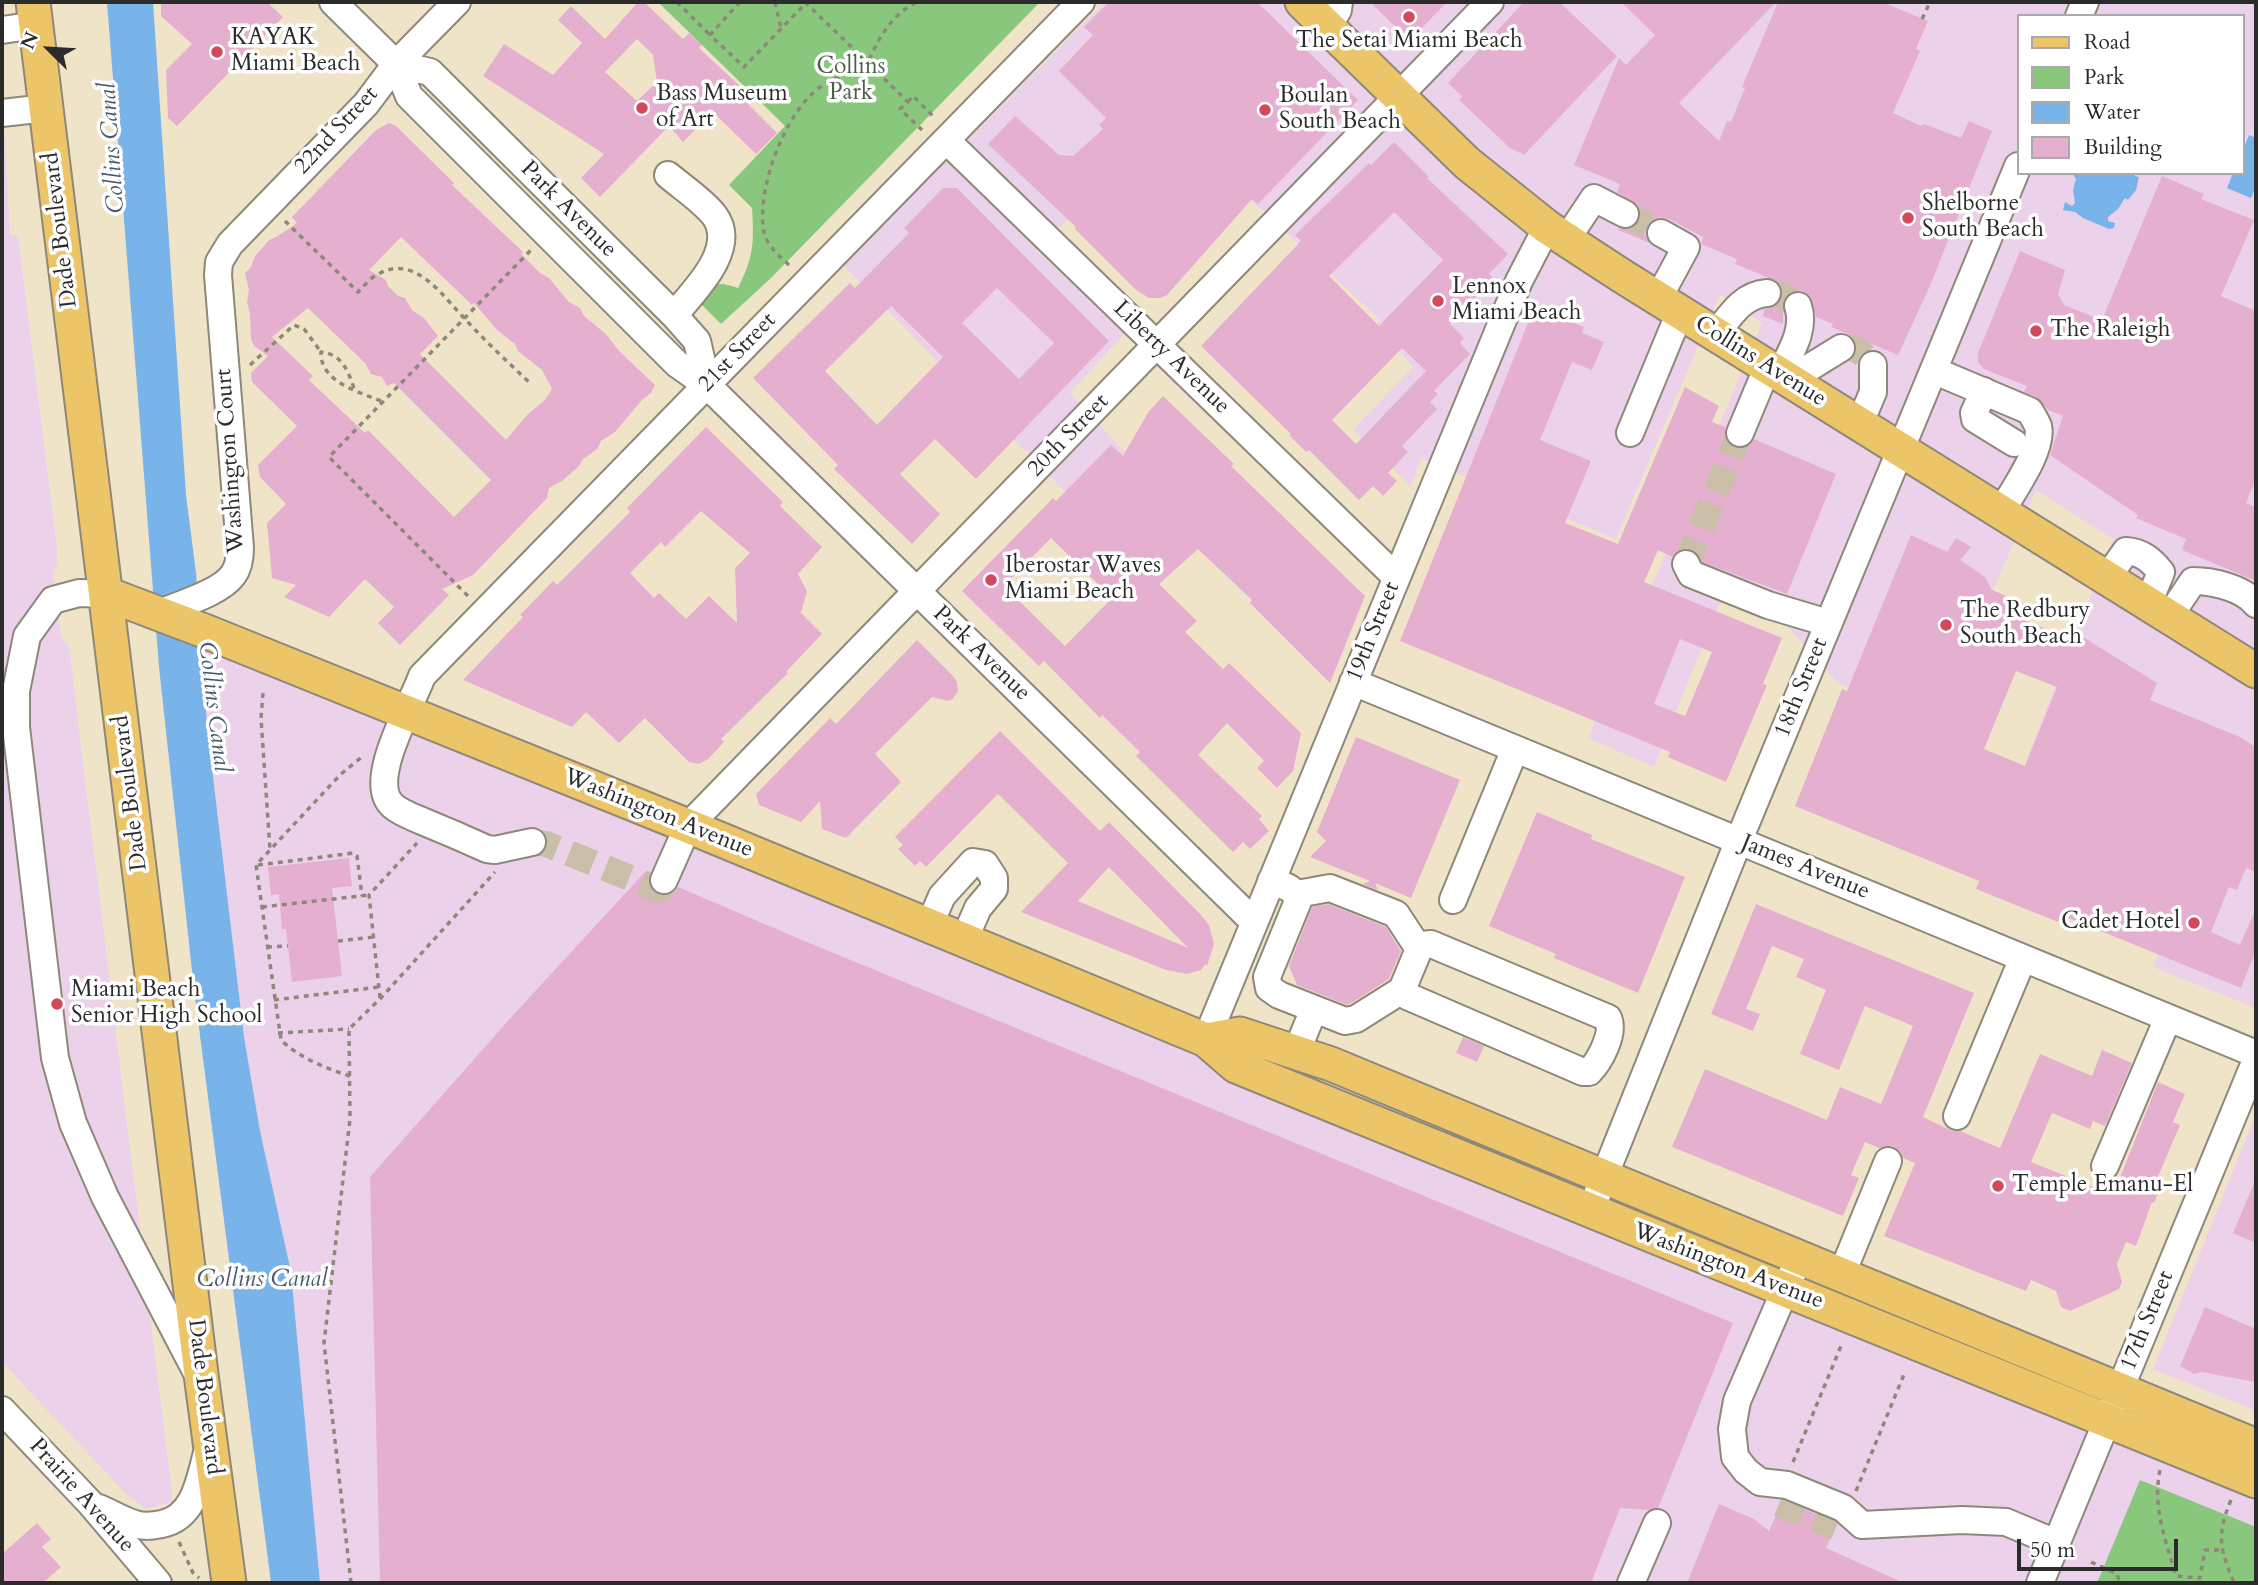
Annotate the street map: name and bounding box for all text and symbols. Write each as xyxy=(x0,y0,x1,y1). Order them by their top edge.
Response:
marker: The Setai Miami Beach xyxy=(1401,9,1417,25)
north arrow xyxy=(14,14,84,84)
legend xyxy=(2016,14,2244,175)
place label: KAYAK Miami Beach xyxy=(231,25,360,79)
text: N xyxy=(15,28,45,53)
place label: The Setai Miami Beach xyxy=(1295,28,1523,56)
text: Road xyxy=(2084,28,2130,57)
marker: KAYAK Miami Beach xyxy=(209,44,225,60)
park label: Collins Park xyxy=(817,54,885,108)
text: Park xyxy=(2084,63,2124,92)
street label: 22nd Street xyxy=(289,81,385,181)
place label: Bass Museum of Art xyxy=(656,81,788,135)
water label: Collins Canal xyxy=(94,82,132,214)
place label: Boulan South Beach xyxy=(1279,83,1401,137)
text: Water xyxy=(2084,98,2140,127)
marker: Bass Museum of Art xyxy=(634,100,650,116)
marker: Boulan South Beach xyxy=(1257,102,1273,118)
text: Building xyxy=(2084,133,2162,162)
street label: Dade Boulevard xyxy=(38,151,84,309)
street label: Park Avenue xyxy=(514,156,622,264)
place label: Shelborne South Beach xyxy=(1922,191,2044,245)
marker: Shelborne South Beach xyxy=(1900,210,1916,226)
place label: Lennox Miami Beach xyxy=(1452,274,1581,328)
marker: Lennox Miami Beach xyxy=(1430,293,1446,309)
street label: Liberty Avenue xyxy=(1107,295,1235,421)
street label: 21st Street xyxy=(693,307,783,399)
street label: Collins Avenue xyxy=(1689,311,1831,413)
place label: The Raleigh xyxy=(2050,317,2170,345)
marker: The Raleigh xyxy=(2028,323,2044,339)
street label: Washington Court xyxy=(211,368,251,554)
street label: 20th Street xyxy=(1023,389,1115,483)
place label: Iberostar Waves Miami Beach xyxy=(1005,553,1161,607)
marker: Iberostar Waves Miami Beach xyxy=(983,572,999,588)
street label: 19th Street xyxy=(1342,578,1406,686)
place label: The Redbury South Beach xyxy=(1960,598,2090,652)
street label: Park Avenue xyxy=(926,601,1036,707)
marker: The Redbury South Beach xyxy=(1938,617,1954,633)
street label: 18th Street xyxy=(1770,634,1834,742)
water label: Collins Canal xyxy=(191,640,235,774)
street label: Dade Boulevard xyxy=(108,714,154,872)
street label: Washington Avenue xyxy=(559,763,757,865)
street label: James Avenue xyxy=(1737,830,1873,906)
place label: Cadet Hotel xyxy=(2061,909,2180,937)
marker: Cadet Hotel xyxy=(2186,915,2202,931)
place label: Miami Beach Senior High School xyxy=(71,977,262,1031)
marker: Miami Beach Senior High School xyxy=(49,996,65,1012)
place label: Temple Emanu-El xyxy=(2012,1172,2193,1200)
marker: Temple Emanu-El xyxy=(1990,1178,2006,1194)
street label: Washington Avenue xyxy=(1629,1218,1827,1316)
water label: Collins Canal xyxy=(196,1266,328,1294)
street label: 17th Street xyxy=(2116,1267,2180,1375)
street label: Dade Boulevard xyxy=(181,1318,227,1476)
street label: Prairie Avenue xyxy=(22,1433,140,1559)
scale bar xyxy=(2020,1526,2181,1570)
text: 50 m xyxy=(2030,1536,2075,1565)

